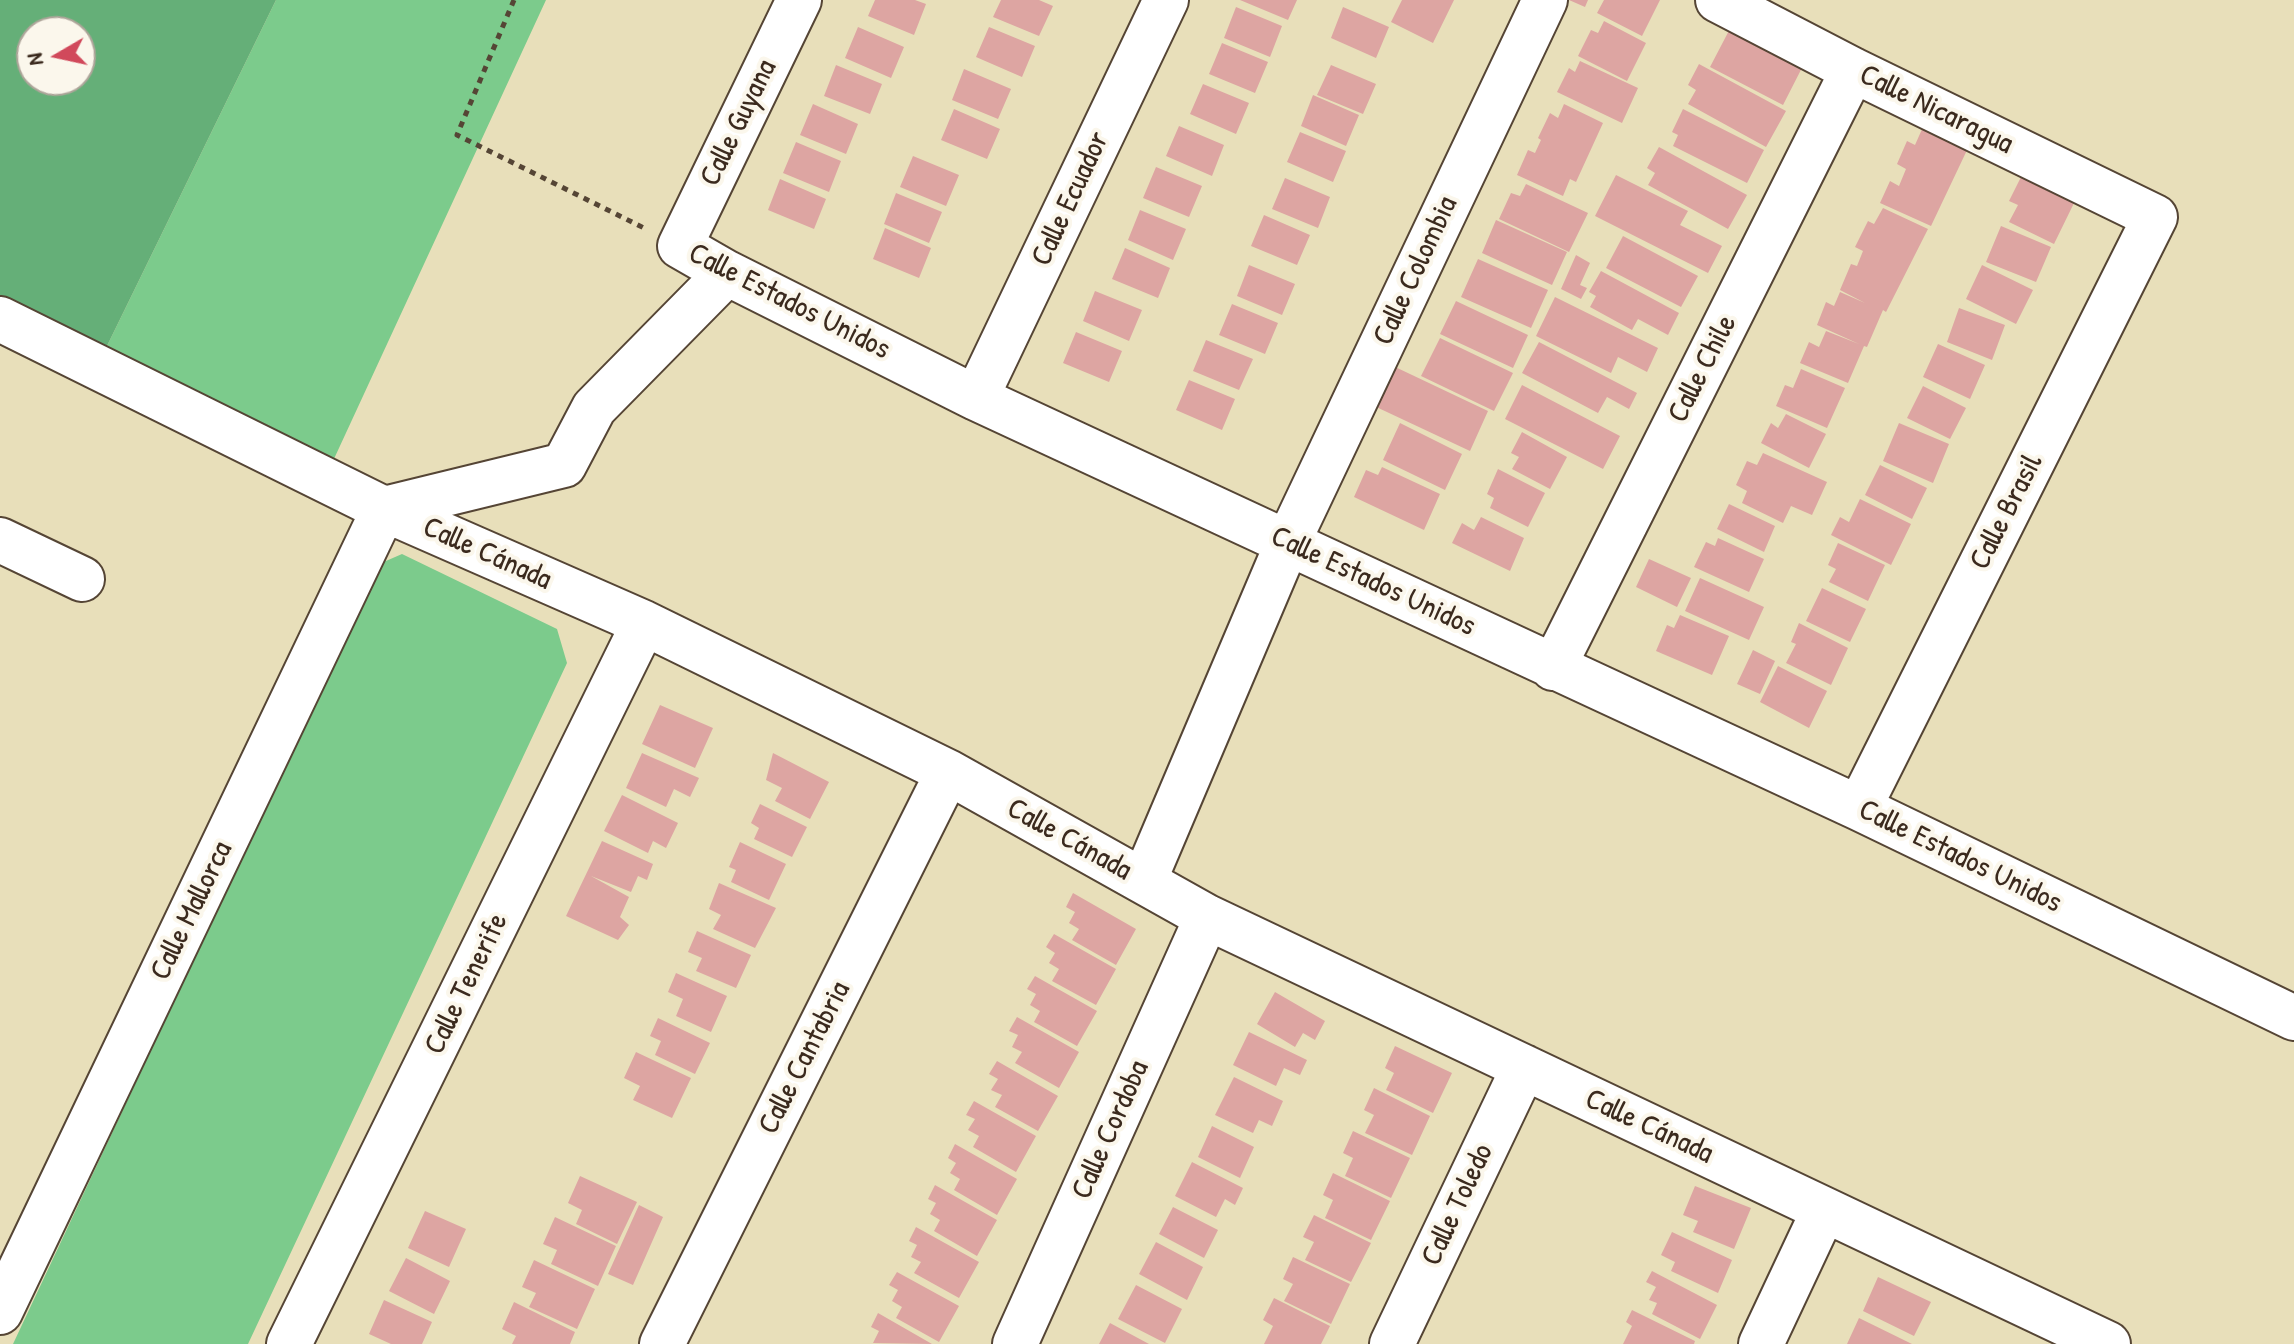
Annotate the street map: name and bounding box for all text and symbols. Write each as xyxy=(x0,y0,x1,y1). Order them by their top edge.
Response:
north arrow xyxy=(16,16,96,96)
text: N xyxy=(19,51,50,68)
street label: Calle Guyana xyxy=(693,54,785,192)
street label: Calle Nicaragua xyxy=(1853,57,2019,163)
street label: Calle Ecuador xyxy=(1024,126,1118,272)
street label: Calle Colombia xyxy=(1366,191,1466,351)
street label: Calle Estados Unidos xyxy=(682,236,896,368)
street label: Calle Chile xyxy=(1661,309,1745,429)
street label: Calle Brasil xyxy=(1963,448,2051,576)
street label: Calle Cánada xyxy=(417,510,557,598)
street label: Calle Estados Unidos xyxy=(1265,519,1481,645)
street label: Calle Cánada xyxy=(1000,791,1138,889)
street label: Calle Estados Unidos xyxy=(1853,792,2067,922)
street label: Calle Mallorca xyxy=(143,836,241,986)
street label: Calle Tenerife xyxy=(417,908,517,1060)
street label: Calle Cantabria xyxy=(751,976,859,1140)
street label: Calle Cordoba xyxy=(1064,1055,1158,1205)
street label: Calle Cánada xyxy=(1579,1082,1719,1172)
street label: Calle Toledo xyxy=(1414,1139,1502,1271)

